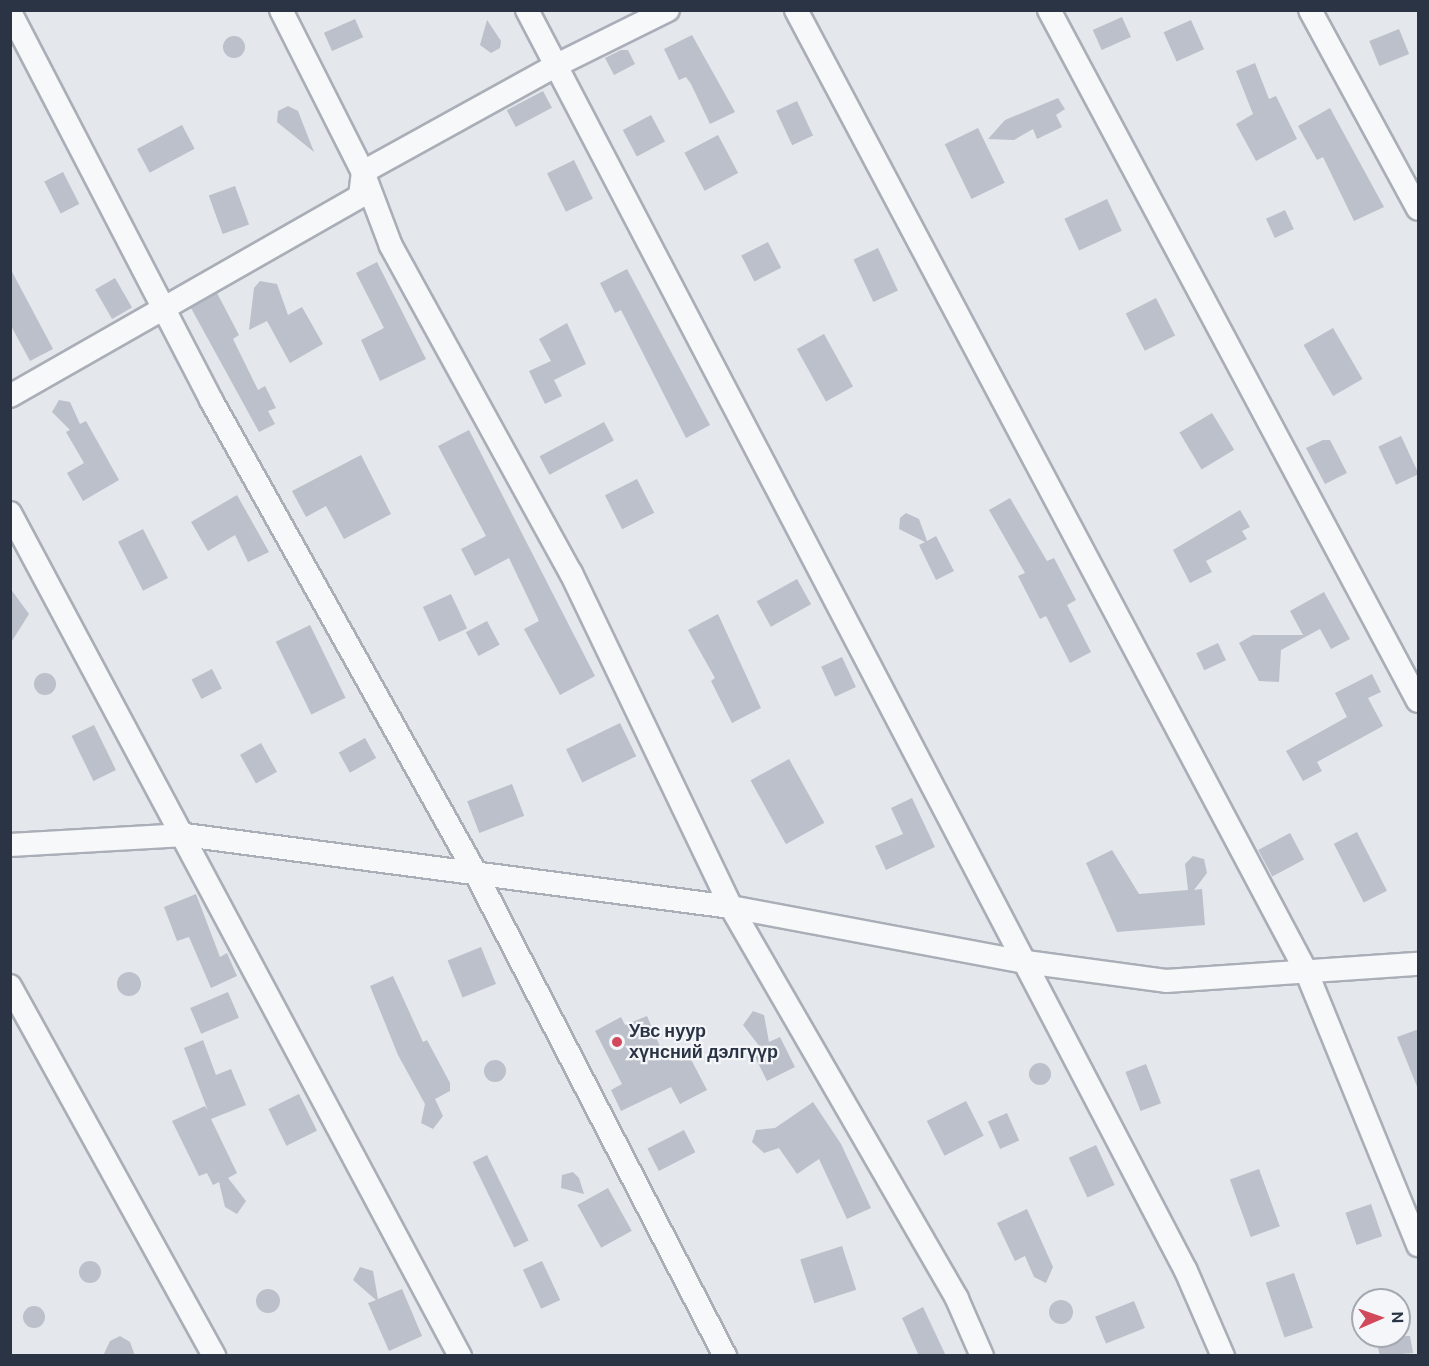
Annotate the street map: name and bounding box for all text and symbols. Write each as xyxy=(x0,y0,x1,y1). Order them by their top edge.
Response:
place label: Увс нуур хүнсний дэлгүүр xyxy=(629,1021,778,1064)
marker: Увс нуур хүнсний дэлгүүр xyxy=(610,1035,624,1049)
north arrow xyxy=(1351,1288,1411,1348)
text: N xyxy=(1387,1311,1408,1324)

